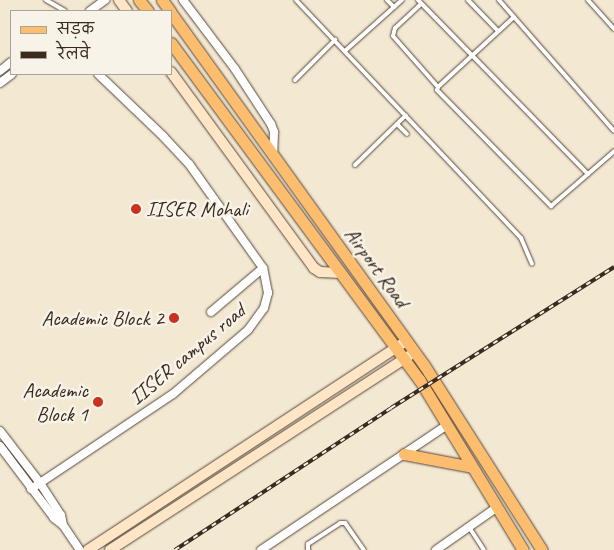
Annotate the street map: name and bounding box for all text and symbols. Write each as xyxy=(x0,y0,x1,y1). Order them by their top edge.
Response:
legend xyxy=(10,10,172,75)
text: सड़क xyxy=(57,20,94,39)
text: रेलवे xyxy=(57,45,90,64)
place label: IISER Mohali xyxy=(146,196,248,222)
marker: IISER Mohali xyxy=(130,203,142,215)
street label: Airport Road xyxy=(340,222,414,312)
street label: IISER campus road xyxy=(124,298,250,410)
place label: Academic Block 2 xyxy=(42,305,164,331)
marker: Academic Block 2 xyxy=(168,312,180,324)
place label: Academic Block 1 xyxy=(23,377,88,427)
marker: Academic Block 1 xyxy=(92,396,104,408)

